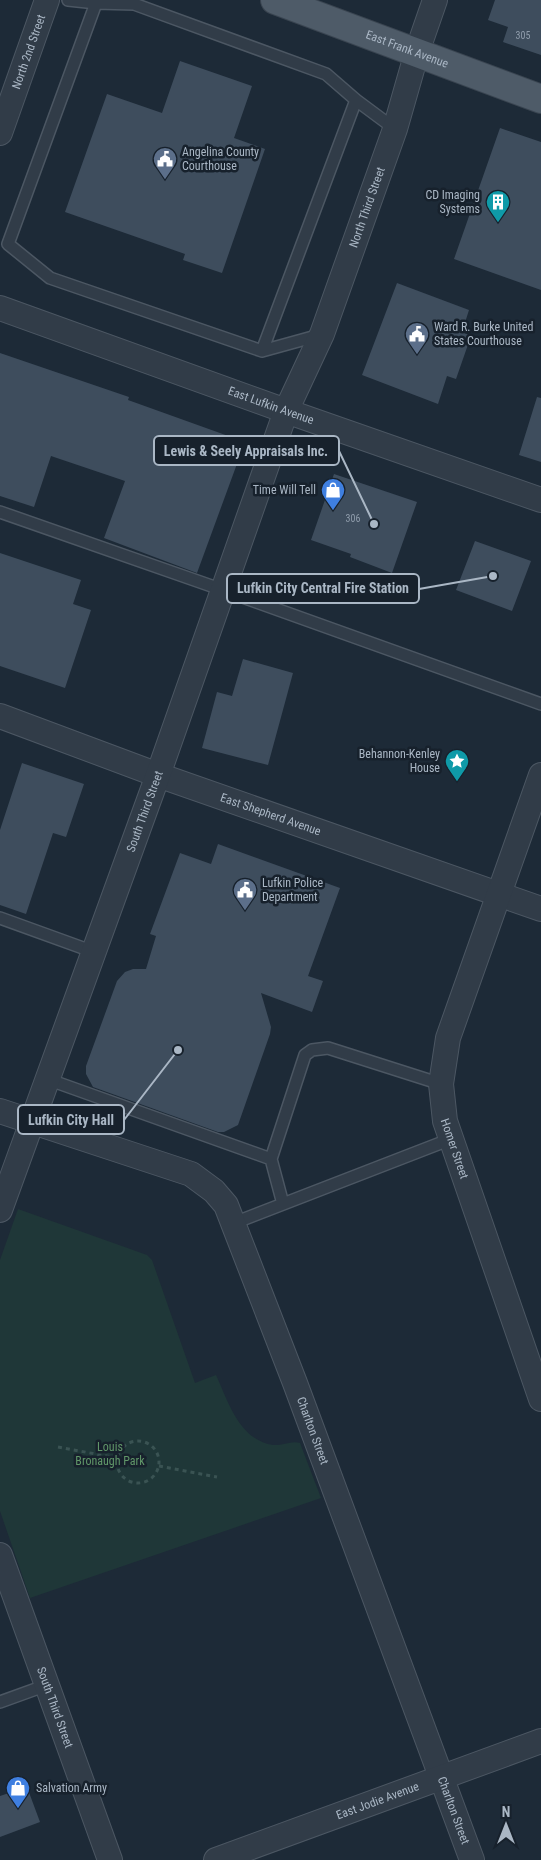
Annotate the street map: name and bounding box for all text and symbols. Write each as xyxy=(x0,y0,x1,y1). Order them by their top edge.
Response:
street label: North 2nd Street xyxy=(9,12,48,91)
street label: East Frank Avenue xyxy=(364,27,451,71)
house number: 305 xyxy=(516,30,530,41)
place label: Angelina County Courthouse xyxy=(182,145,259,173)
public building icon: Angelina County Courthouse xyxy=(152,146,178,180)
street label: North Third Street xyxy=(346,165,388,250)
place label: CD Imaging Systems xyxy=(425,188,480,216)
building icon: CD Imaging Systems xyxy=(485,189,511,223)
place label: Ward R. Burke United States Courthouse xyxy=(434,320,533,348)
public building icon: Ward R. Burke United States Courthouse xyxy=(404,321,430,355)
street label: East Lufkin Avenue xyxy=(226,384,316,427)
callout: Lewis & Seely Appraisals Inc. xyxy=(154,436,339,465)
text: Lewis & Seely Appraisals Inc. xyxy=(164,443,328,459)
shop icon: Time Will Tell xyxy=(320,477,346,511)
place label: Time Will Tell xyxy=(253,483,316,497)
house number: 306 xyxy=(346,513,360,524)
callout: Lufkin City Central Fire Station xyxy=(227,574,419,603)
text: Lufkin City Central Fire Station xyxy=(237,580,409,596)
place label: Behannon-Kenley House xyxy=(359,747,440,775)
place icon: Behannon-Kenley House xyxy=(444,748,470,782)
street label: South Third Street xyxy=(124,769,166,854)
street label: East Shepherd Avenue xyxy=(219,790,323,839)
place label: Lufkin Police Department xyxy=(262,876,323,904)
public building icon: Lufkin Police Department xyxy=(232,877,258,911)
callout: Lufkin City Hall xyxy=(18,1105,124,1134)
text: Lufkin City Hall xyxy=(28,1112,114,1128)
street label: Homer Street xyxy=(438,1117,472,1181)
street label: Charlton Street xyxy=(294,1395,332,1467)
park label: Louis Bronaugh Park xyxy=(75,1440,145,1468)
street label: South Third Street xyxy=(34,1665,76,1750)
shop icon: Salvation Army xyxy=(5,1775,31,1809)
street label: Charlton Street xyxy=(435,1775,473,1847)
street label: East Jodie Avenue xyxy=(334,1779,421,1822)
place label: Salvation Army xyxy=(36,1781,107,1795)
north arrow xyxy=(481,1800,531,1850)
text: N xyxy=(502,1804,510,1820)

